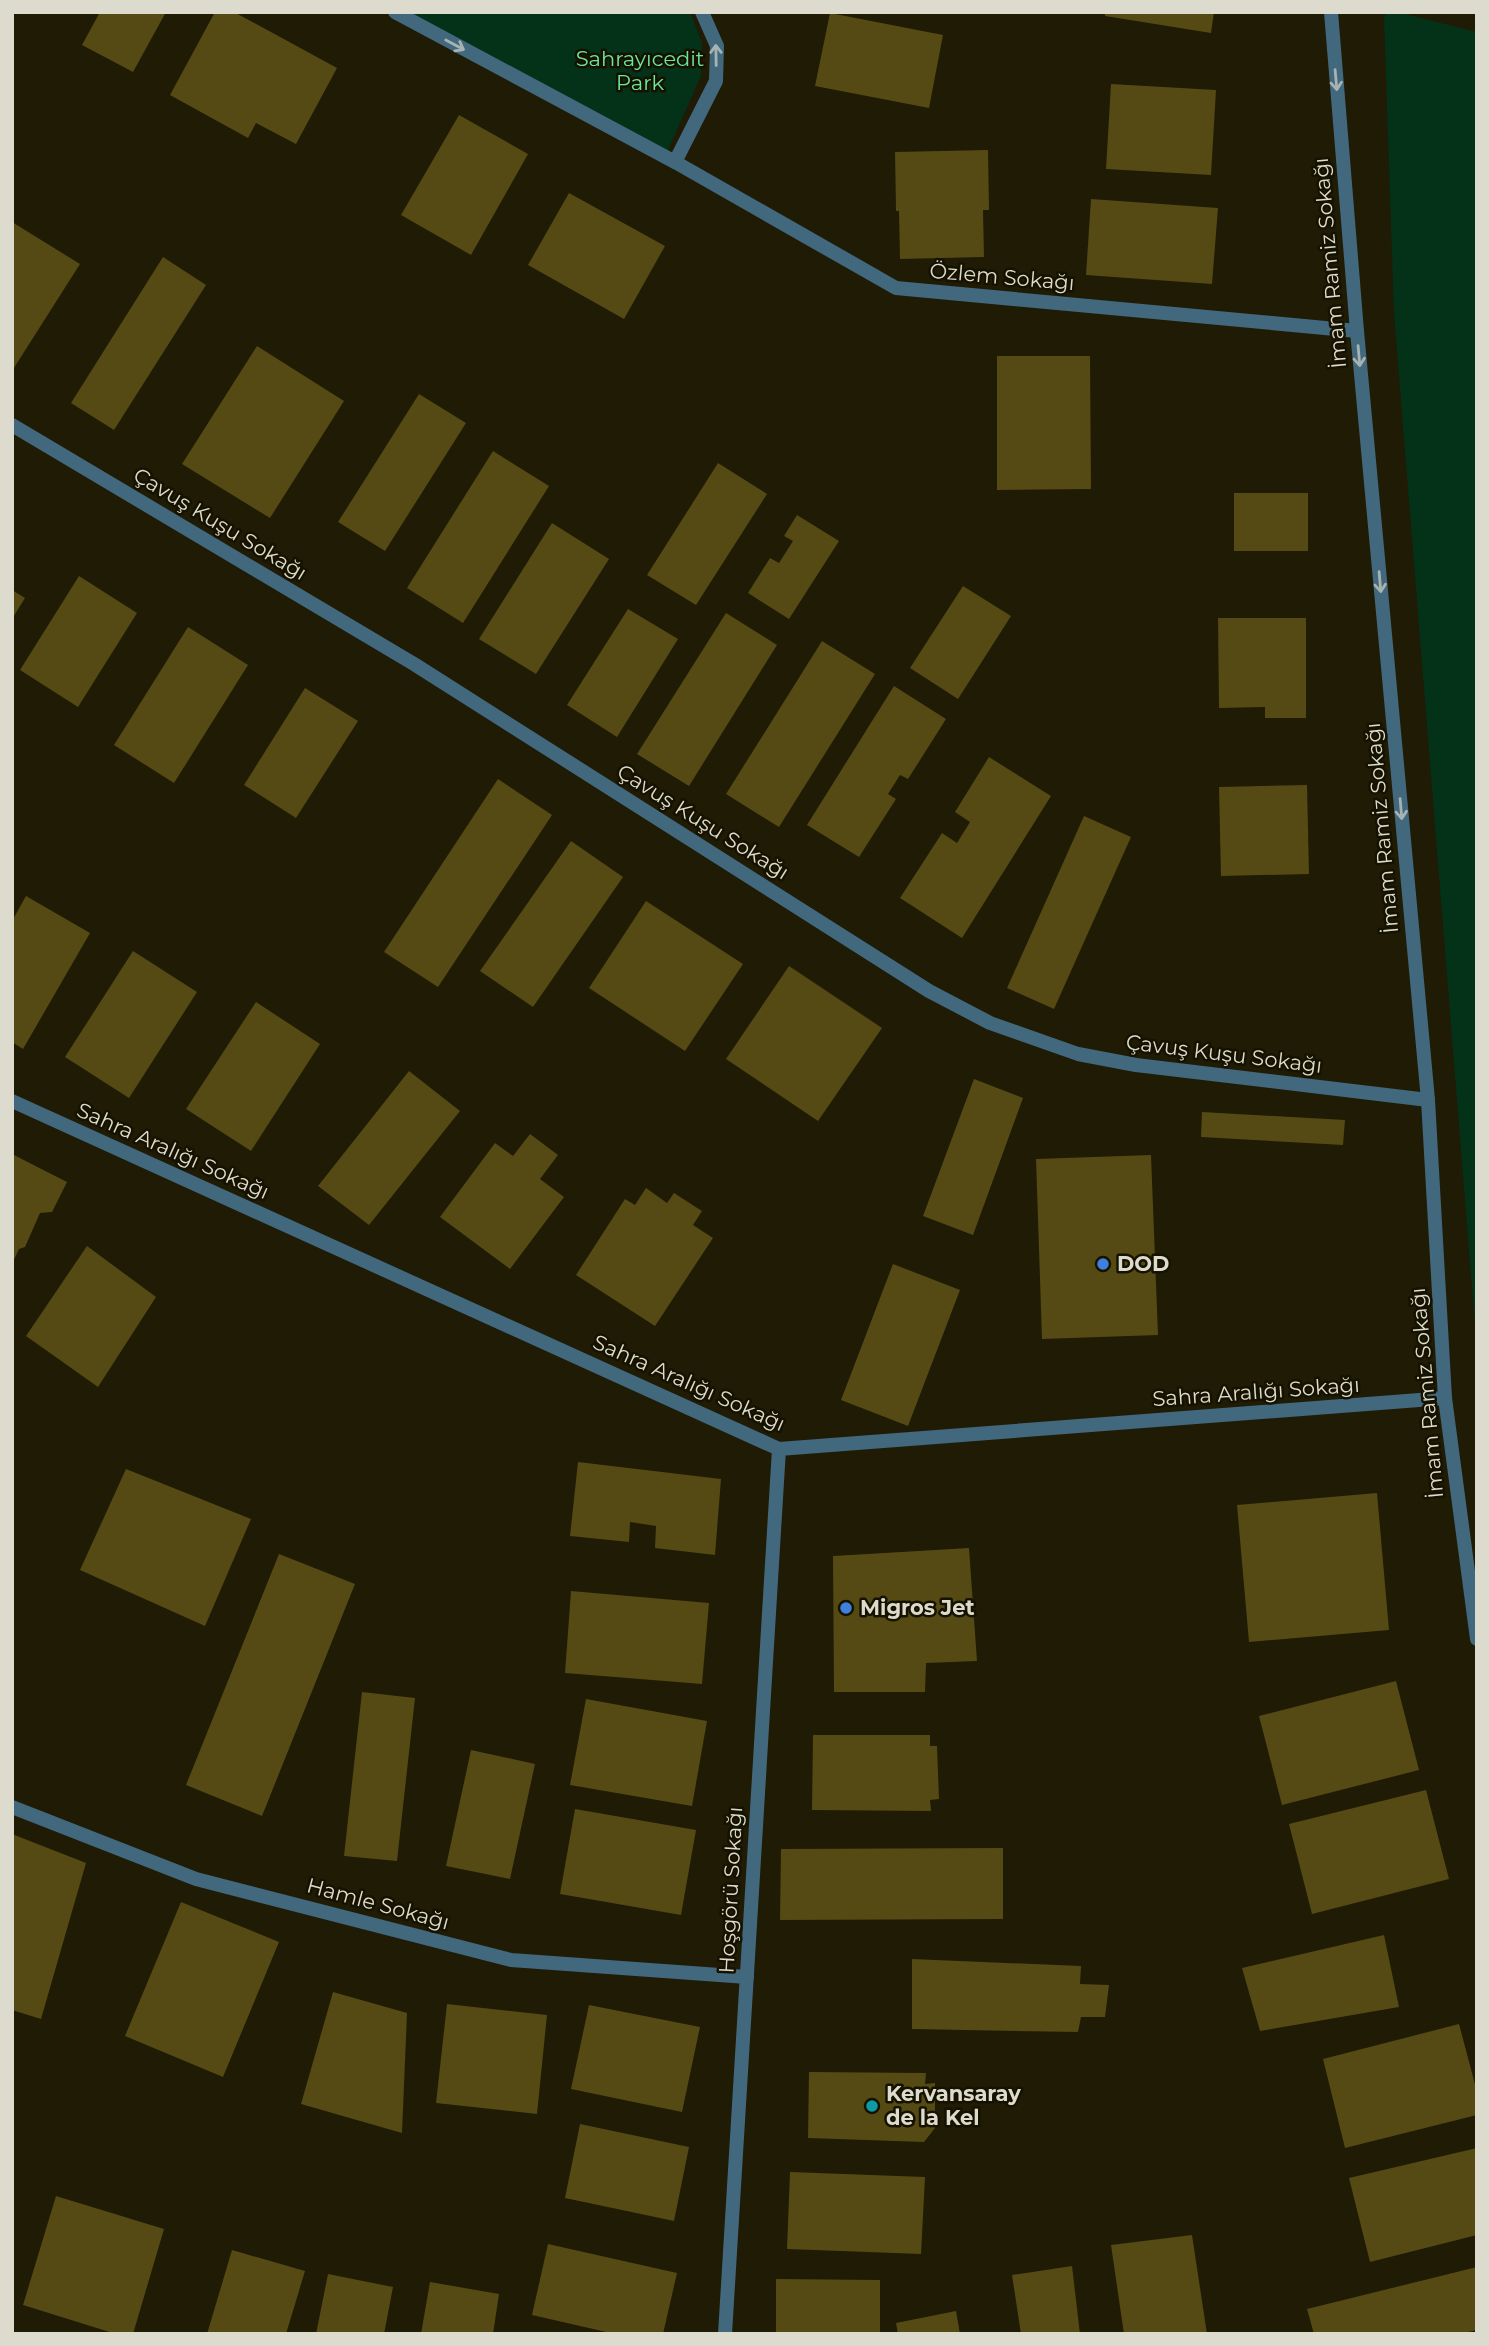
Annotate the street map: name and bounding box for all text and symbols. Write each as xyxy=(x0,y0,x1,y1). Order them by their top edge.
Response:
one-way arrow xyxy=(444,38,465,52)
one-way arrow xyxy=(709,44,723,67)
park label: Sahrayıcedit Park xyxy=(576,46,704,95)
one-way arrow xyxy=(1330,68,1343,91)
street label: İmam Ramiz Sokağı xyxy=(1308,157,1351,369)
street label: Özlem Sokağı xyxy=(929,258,1076,295)
one-way arrow xyxy=(1353,344,1366,367)
street label: Çavuş Kuşu Sokağı xyxy=(129,462,311,585)
one-way arrow xyxy=(1374,571,1387,593)
street label: İmam Ramiz Sokağı xyxy=(1360,722,1403,934)
street label: Çavuş Kuşu Sokağı xyxy=(613,759,794,885)
one-way arrow xyxy=(1395,797,1408,820)
street label: Çavuş Kuşu Sokağı xyxy=(1125,1029,1324,1078)
street label: Sahra Aralığı Sokağı xyxy=(73,1097,273,1204)
place label: DOD xyxy=(1117,1251,1169,1276)
marker: DOD xyxy=(1095,1256,1111,1272)
street label: İmam Ramiz Sokağı xyxy=(1405,1287,1448,1499)
street label: Sahra Aralığı Sokağı xyxy=(589,1329,789,1436)
street label: Sahra Aralığı Sokağı xyxy=(1152,1372,1360,1411)
place label: Migros Jet xyxy=(860,1595,975,1620)
marker: Migros Jet xyxy=(838,1600,854,1616)
street label: Hoşgörü Sokağı xyxy=(714,1806,747,1974)
street label: Hamle Sokağı xyxy=(304,1872,452,1935)
place label: Kervansaray de la Kel xyxy=(886,2081,1021,2130)
marker: Kervansaray de la Kel xyxy=(864,2098,880,2114)

